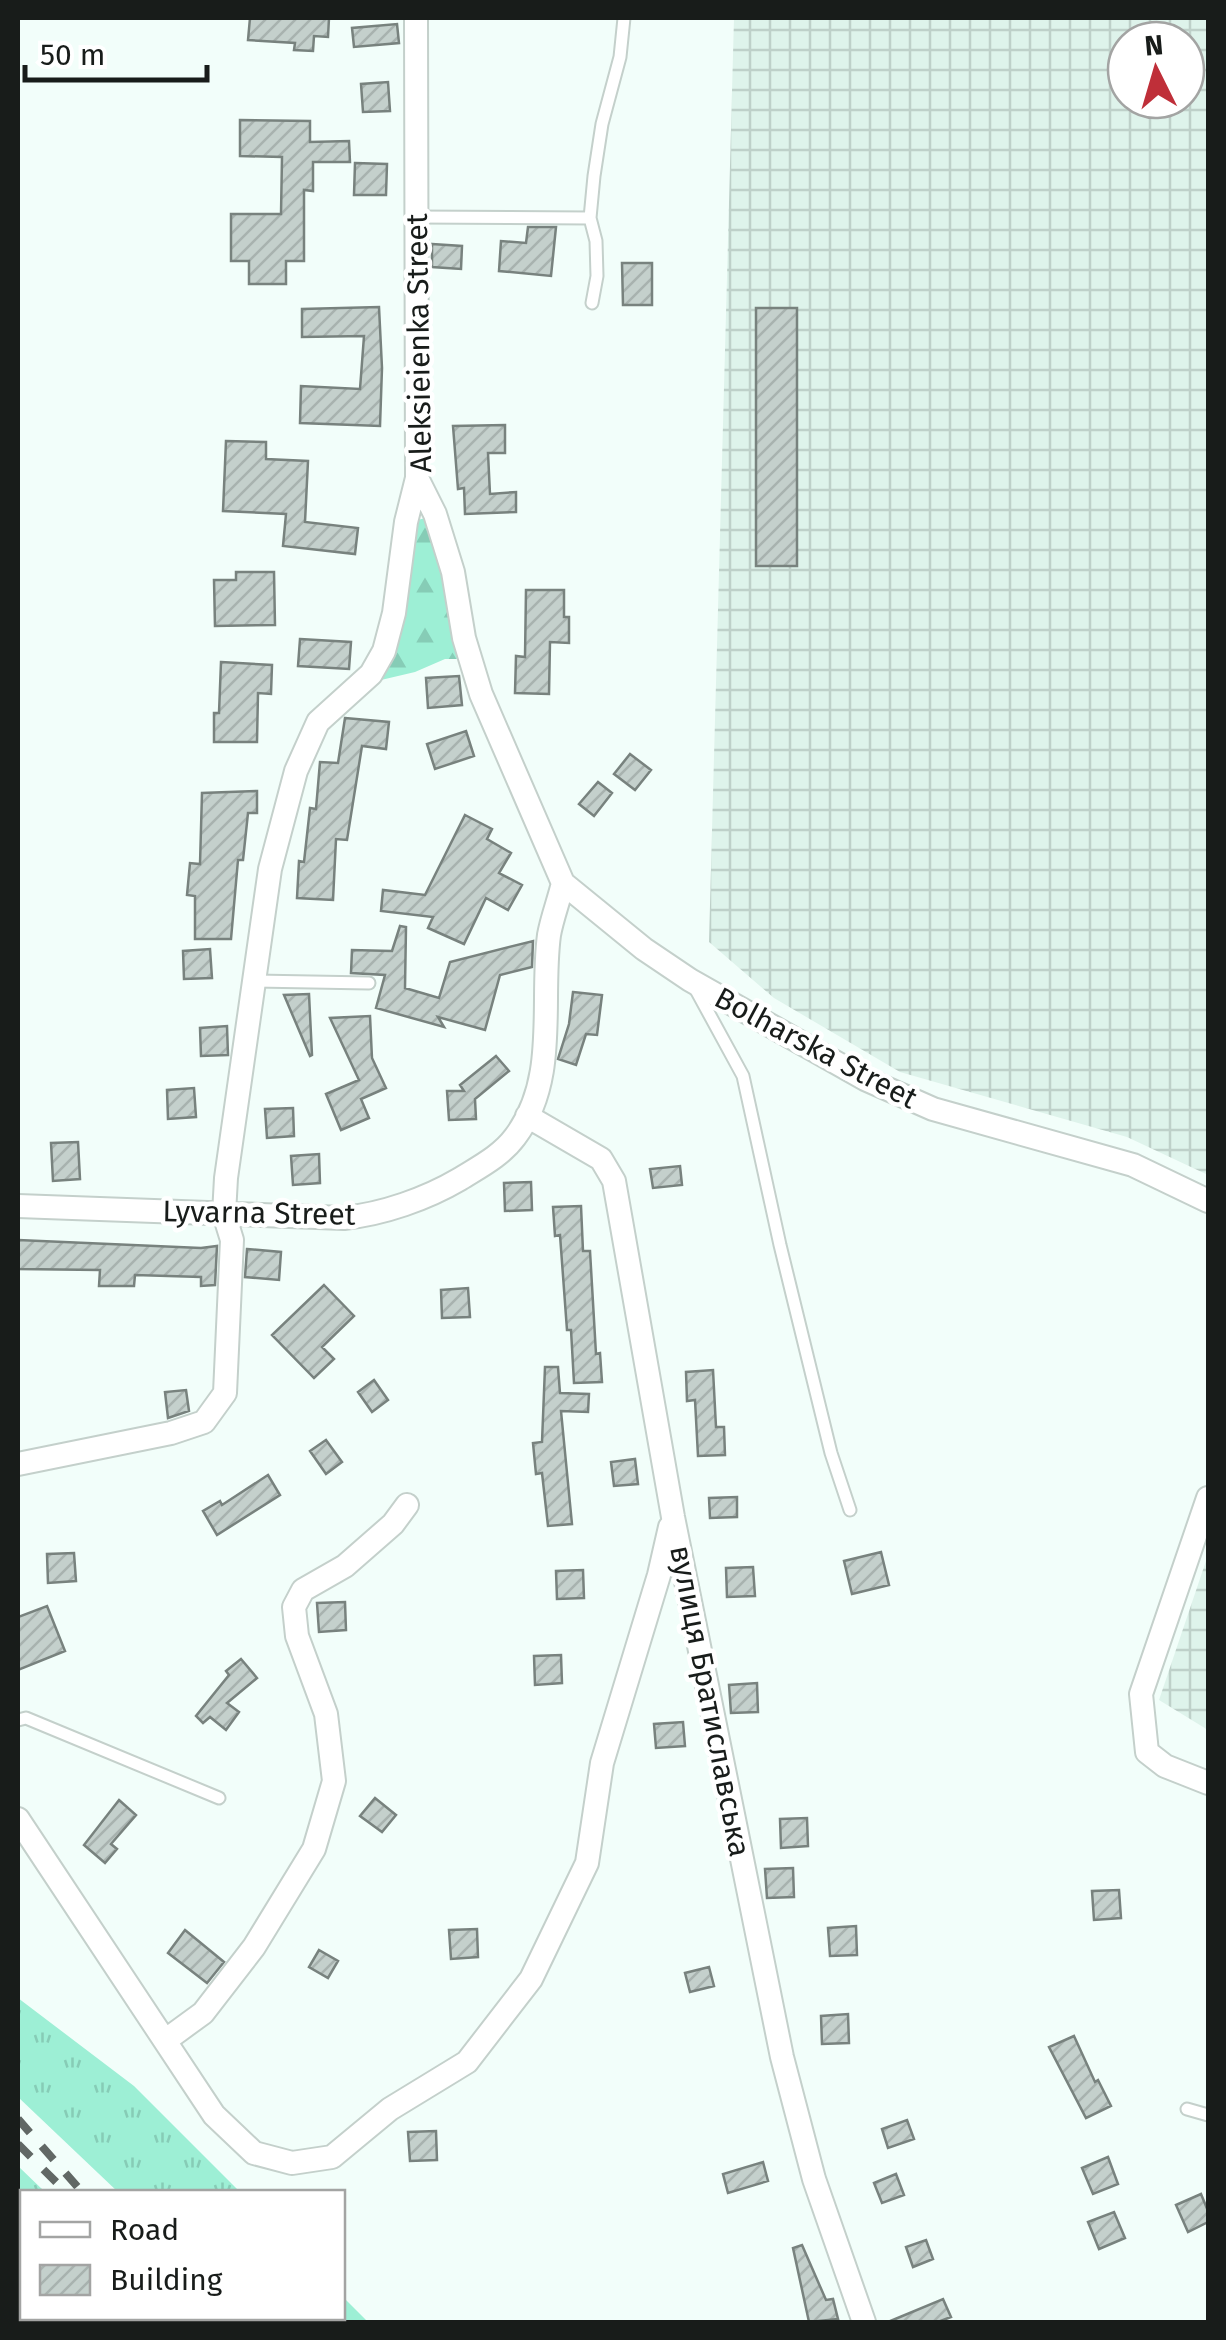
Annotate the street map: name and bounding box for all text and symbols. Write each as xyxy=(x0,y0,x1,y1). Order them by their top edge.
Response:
scale bar xyxy=(25,20,208,82)
north arrow xyxy=(1106,20,1206,120)
text: N xyxy=(1143,28,1165,63)
text: 50 m xyxy=(40,37,105,73)
street label: Aleksieienka Street xyxy=(399,213,439,473)
street label: Bolharska Street xyxy=(709,979,924,1117)
street label: Lyvarna Street xyxy=(162,1193,356,1233)
street label: вулиця Братиславська xyxy=(662,1542,758,1860)
legend xyxy=(20,2190,345,2320)
text: Road xyxy=(110,2212,179,2248)
text: Building xyxy=(110,2262,223,2298)

